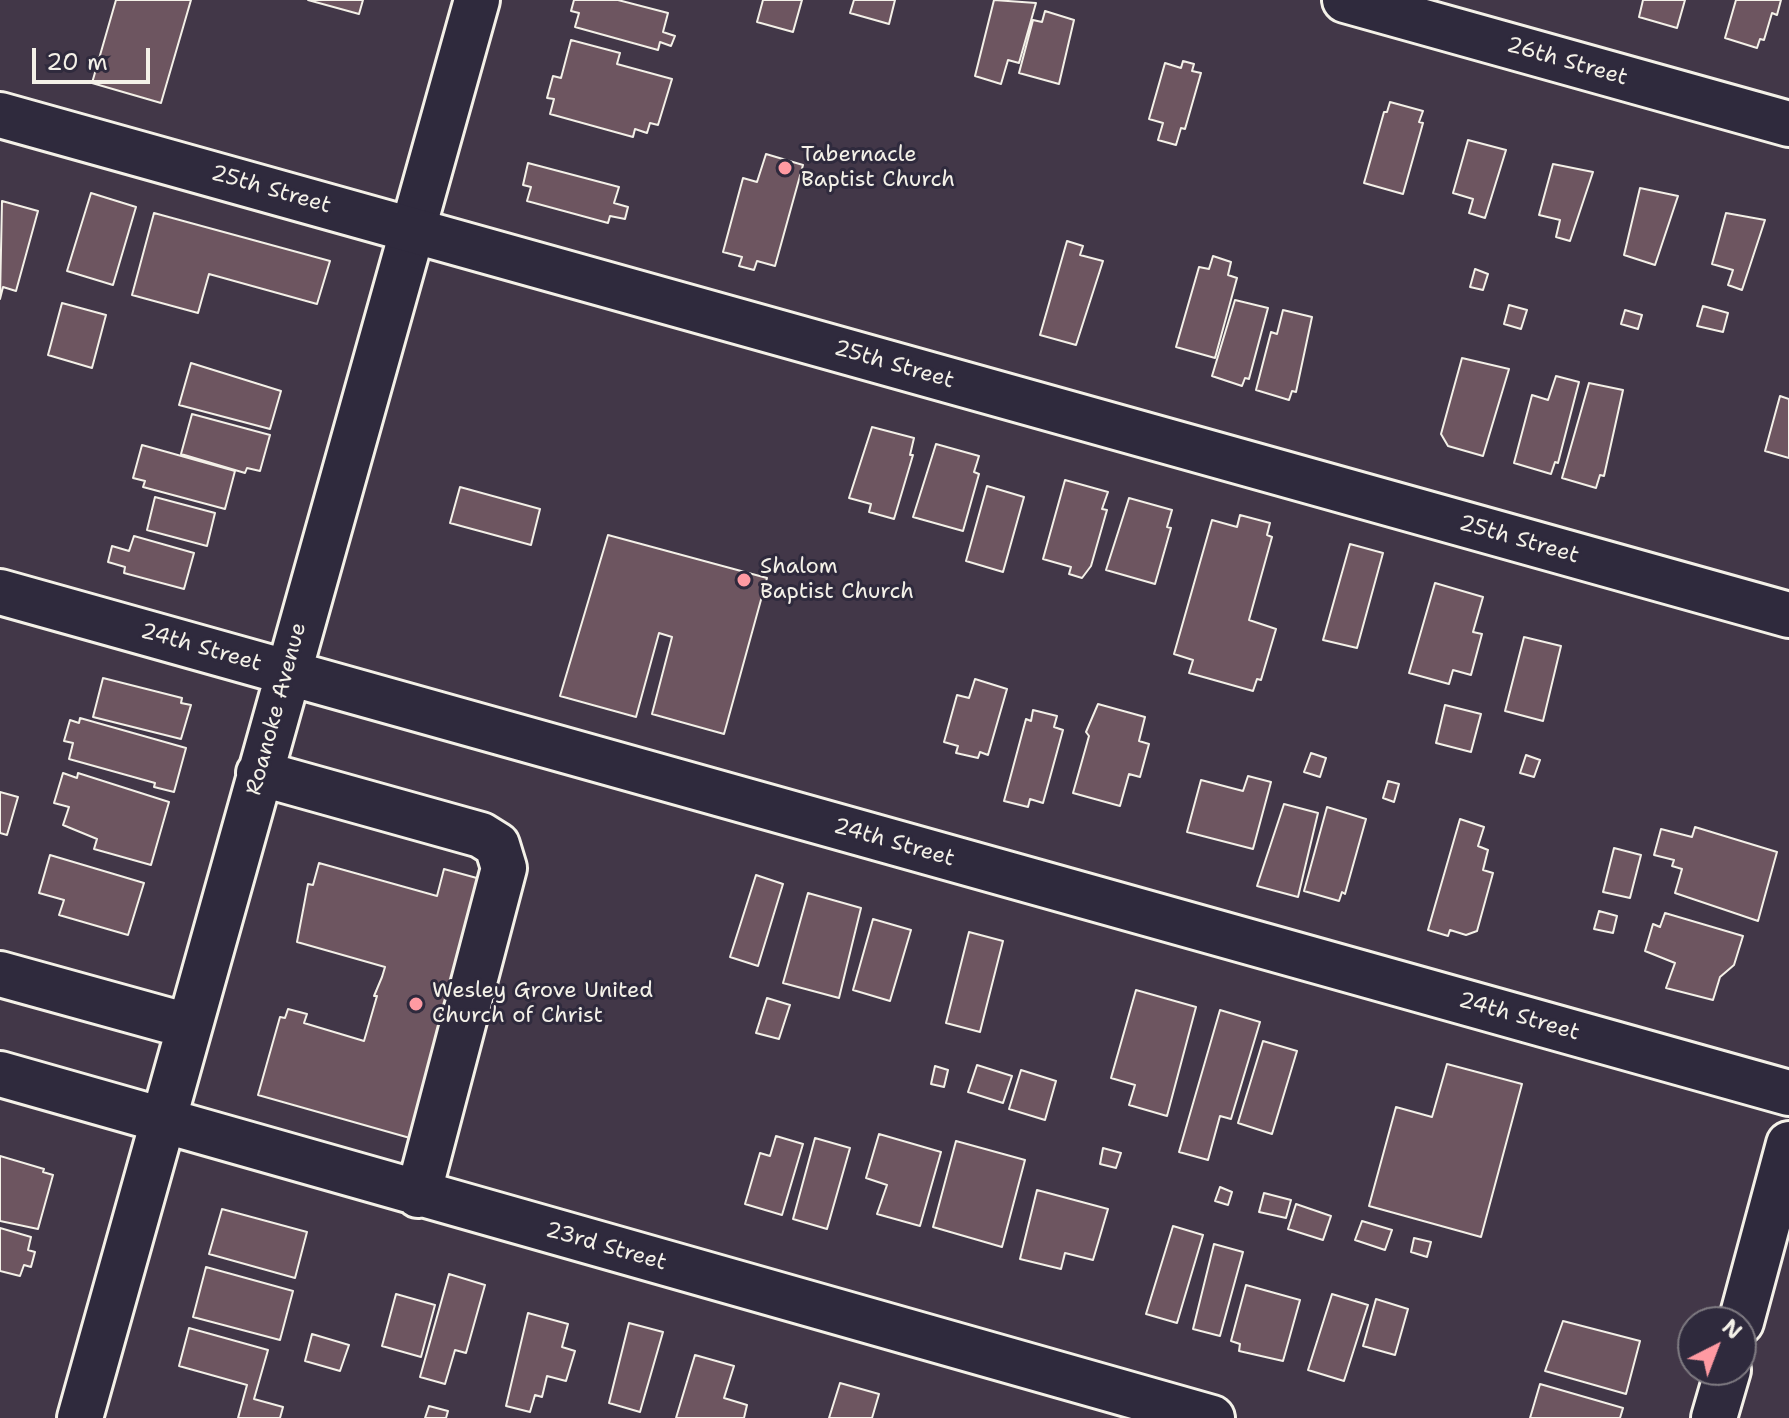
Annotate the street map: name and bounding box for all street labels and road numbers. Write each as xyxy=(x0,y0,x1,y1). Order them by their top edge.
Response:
street label: 26th Street xyxy=(1503,32,1631,92)
street label: 25th Street xyxy=(208,160,334,220)
street label: 25th Street xyxy=(831,335,957,395)
street label: 25th Street xyxy=(1456,510,1582,570)
street label: 24th Street xyxy=(138,618,264,678)
street label: Roanoke Avenue xyxy=(241,620,313,798)
street label: 24th Street xyxy=(831,813,957,873)
street label: 24th Street xyxy=(1456,987,1582,1047)
street label: 23rd Street xyxy=(542,1217,670,1277)

